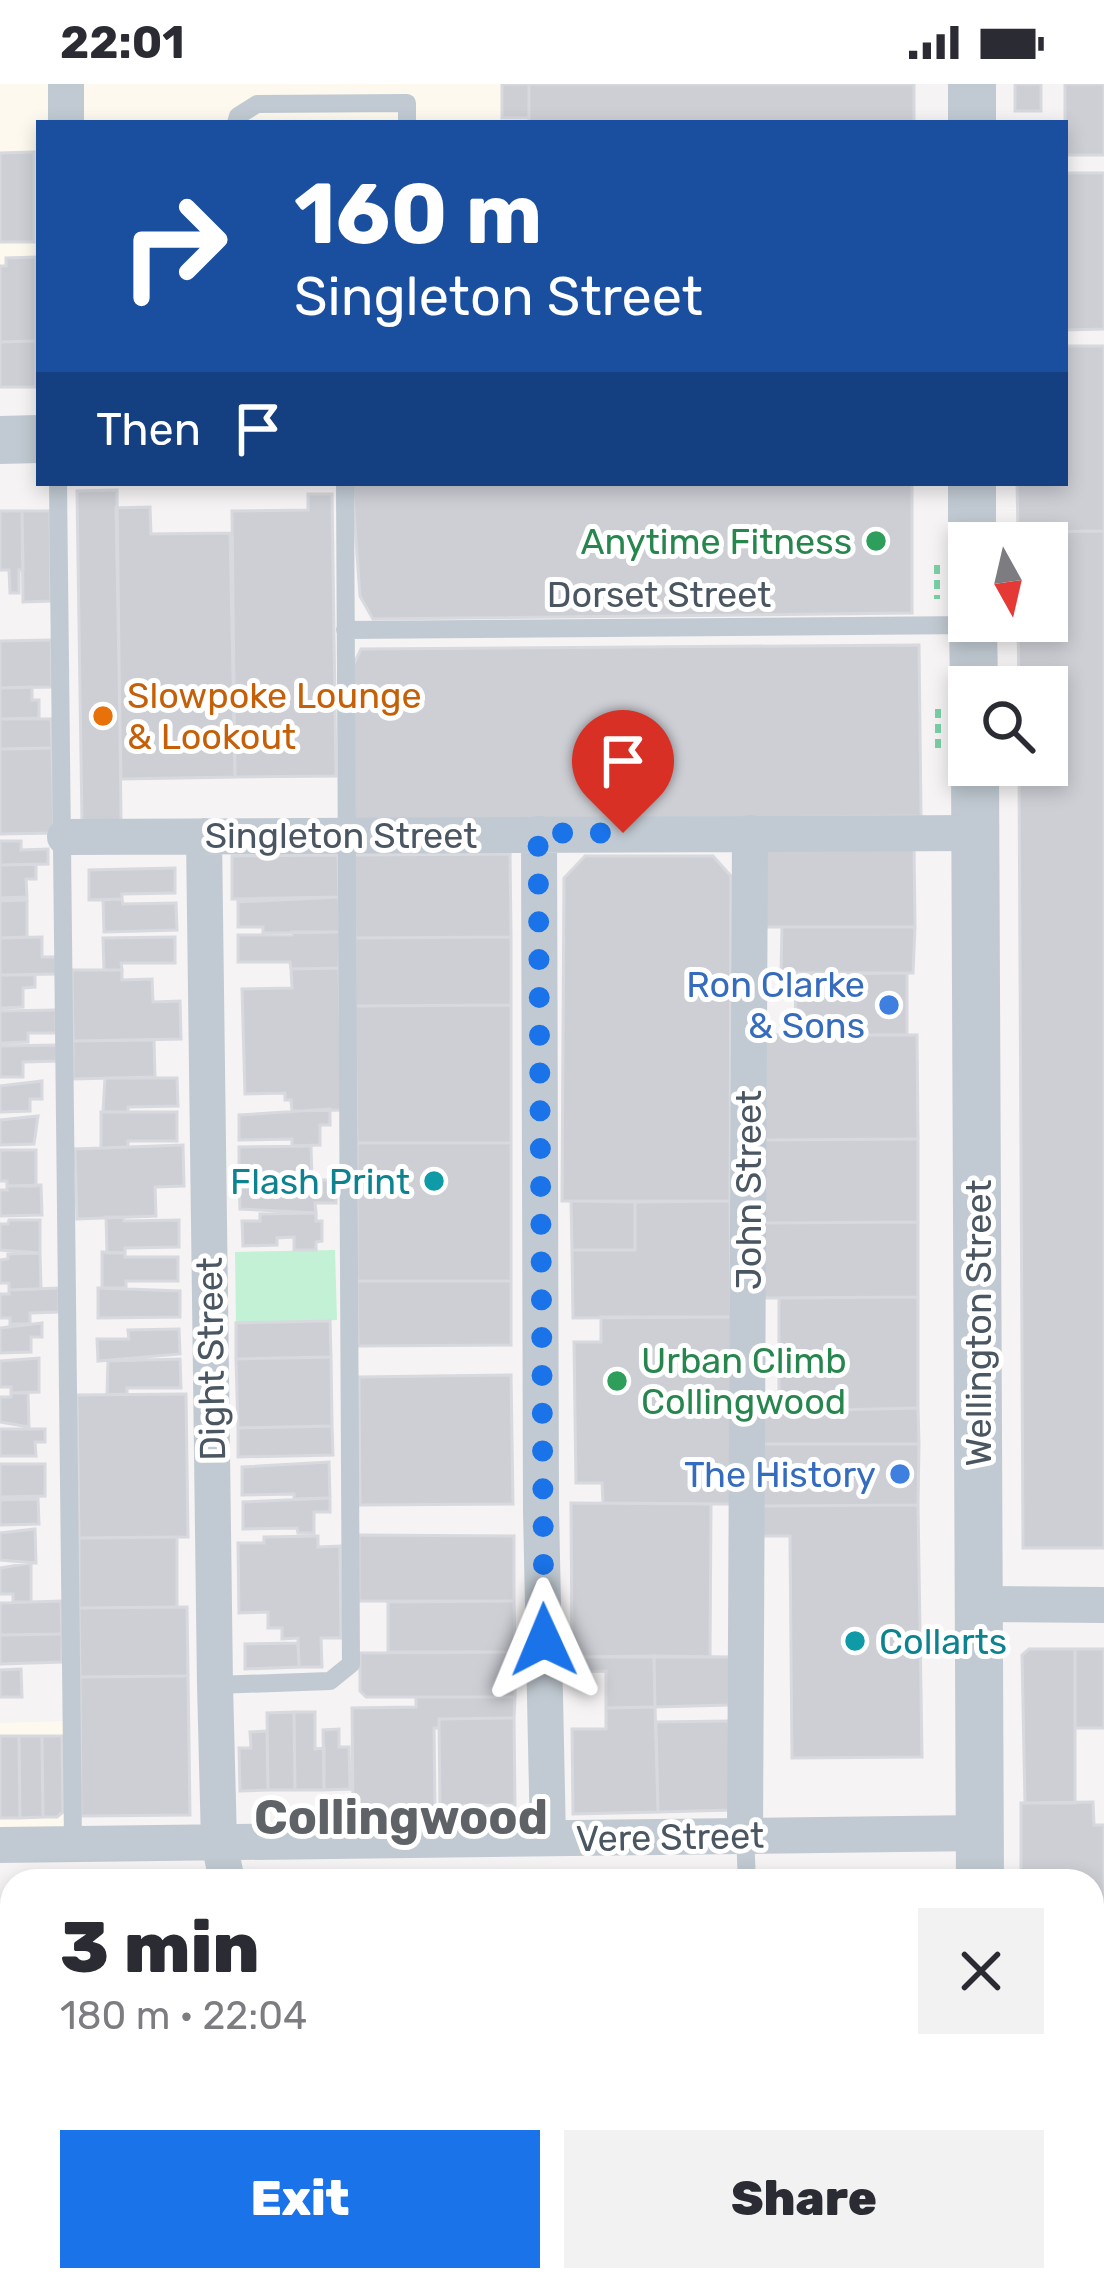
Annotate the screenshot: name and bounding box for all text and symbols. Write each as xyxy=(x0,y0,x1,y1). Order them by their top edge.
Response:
text: 22:01 xyxy=(60,16,185,69)
text: 160 m xyxy=(294,164,542,264)
icon: right xyxy=(96,168,252,324)
text: Singleton Street xyxy=(294,265,703,329)
icon: arrive xyxy=(225,396,291,462)
text: Then xyxy=(96,403,201,456)
place label: Anytime Fitness xyxy=(580,520,852,563)
north arrow xyxy=(948,522,1068,642)
map controls xyxy=(948,522,1068,786)
marker: Anytime Fitness xyxy=(863,528,889,554)
street label: Dorset Street xyxy=(547,573,771,616)
button: search xyxy=(948,666,1068,786)
place label: Slowpoke Lounge & Lookout xyxy=(127,674,422,758)
marker: Slowpoke Lounge & Lookout xyxy=(90,703,116,729)
pin xyxy=(572,710,674,833)
icon: arrive xyxy=(590,728,656,794)
street label: Singleton Street xyxy=(205,814,477,857)
place label: Ron Clarke & Sons xyxy=(686,963,865,1047)
marker: Ron Clarke & Sons xyxy=(876,992,902,1018)
street label: John Street xyxy=(727,1090,770,1290)
place label: Flash Print xyxy=(230,1160,410,1203)
marker: Flash Print xyxy=(421,1168,447,1194)
street label: Wellington Street xyxy=(957,1179,1000,1467)
street label: Dight Street xyxy=(188,1257,234,1461)
place label: Urban Climb Collingwood xyxy=(641,1339,847,1423)
marker: Urban Climb Collingwood xyxy=(604,1368,630,1394)
place label: The History xyxy=(684,1453,876,1496)
marker: The History xyxy=(887,1461,913,1487)
position arrow xyxy=(481,1577,607,1703)
place label: Collarts xyxy=(879,1620,1007,1663)
marker: Collarts xyxy=(842,1628,868,1654)
district label: Collingwood xyxy=(254,1789,548,1846)
street label: Vere Street xyxy=(576,1814,764,1860)
text: 3 min xyxy=(60,1905,260,1990)
button: close xyxy=(918,1908,1044,2034)
text: 180 m · 22:04 xyxy=(60,1993,307,2039)
button: Exit xyxy=(60,2130,540,2268)
button: Share xyxy=(564,2130,1044,2268)

